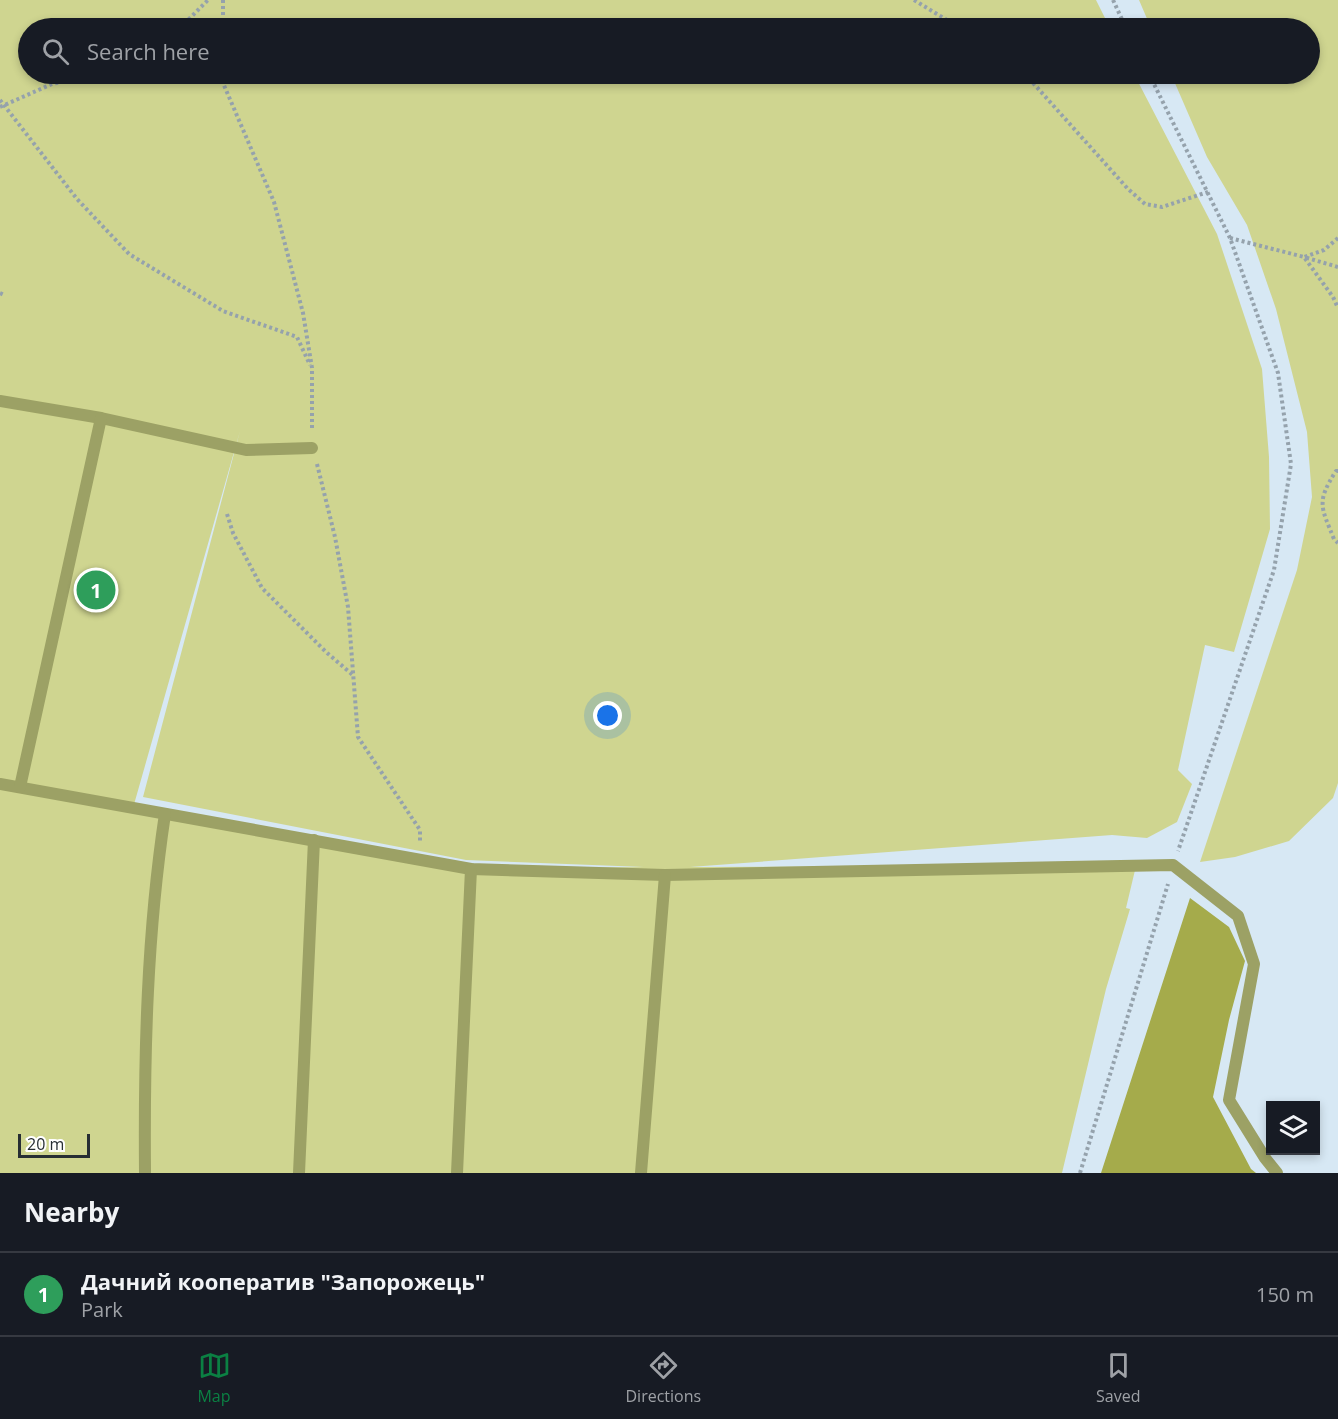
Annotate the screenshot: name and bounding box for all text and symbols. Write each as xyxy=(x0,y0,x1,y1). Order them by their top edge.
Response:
search box xyxy=(18,18,1320,84)
icon: search xyxy=(39,35,72,68)
text: Search here xyxy=(87,36,210,66)
pin: 1 xyxy=(76,568,116,612)
your location xyxy=(593,701,622,730)
map controls xyxy=(1266,1101,1320,1155)
button: layers xyxy=(1266,1101,1320,1155)
scale bar xyxy=(18,1131,90,1158)
text: 20 m xyxy=(27,1133,64,1155)
text: Nearby xyxy=(24,1194,119,1230)
text: Дачний кооператив "Запорожець" xyxy=(81,1266,485,1296)
text: 1 xyxy=(38,1281,49,1308)
text: 150 m xyxy=(1256,1281,1314,1308)
text: Park xyxy=(81,1296,123,1323)
tab: Map xyxy=(197,1349,231,1407)
tab: Directions xyxy=(625,1349,701,1407)
tab: Saved xyxy=(1096,1349,1141,1407)

